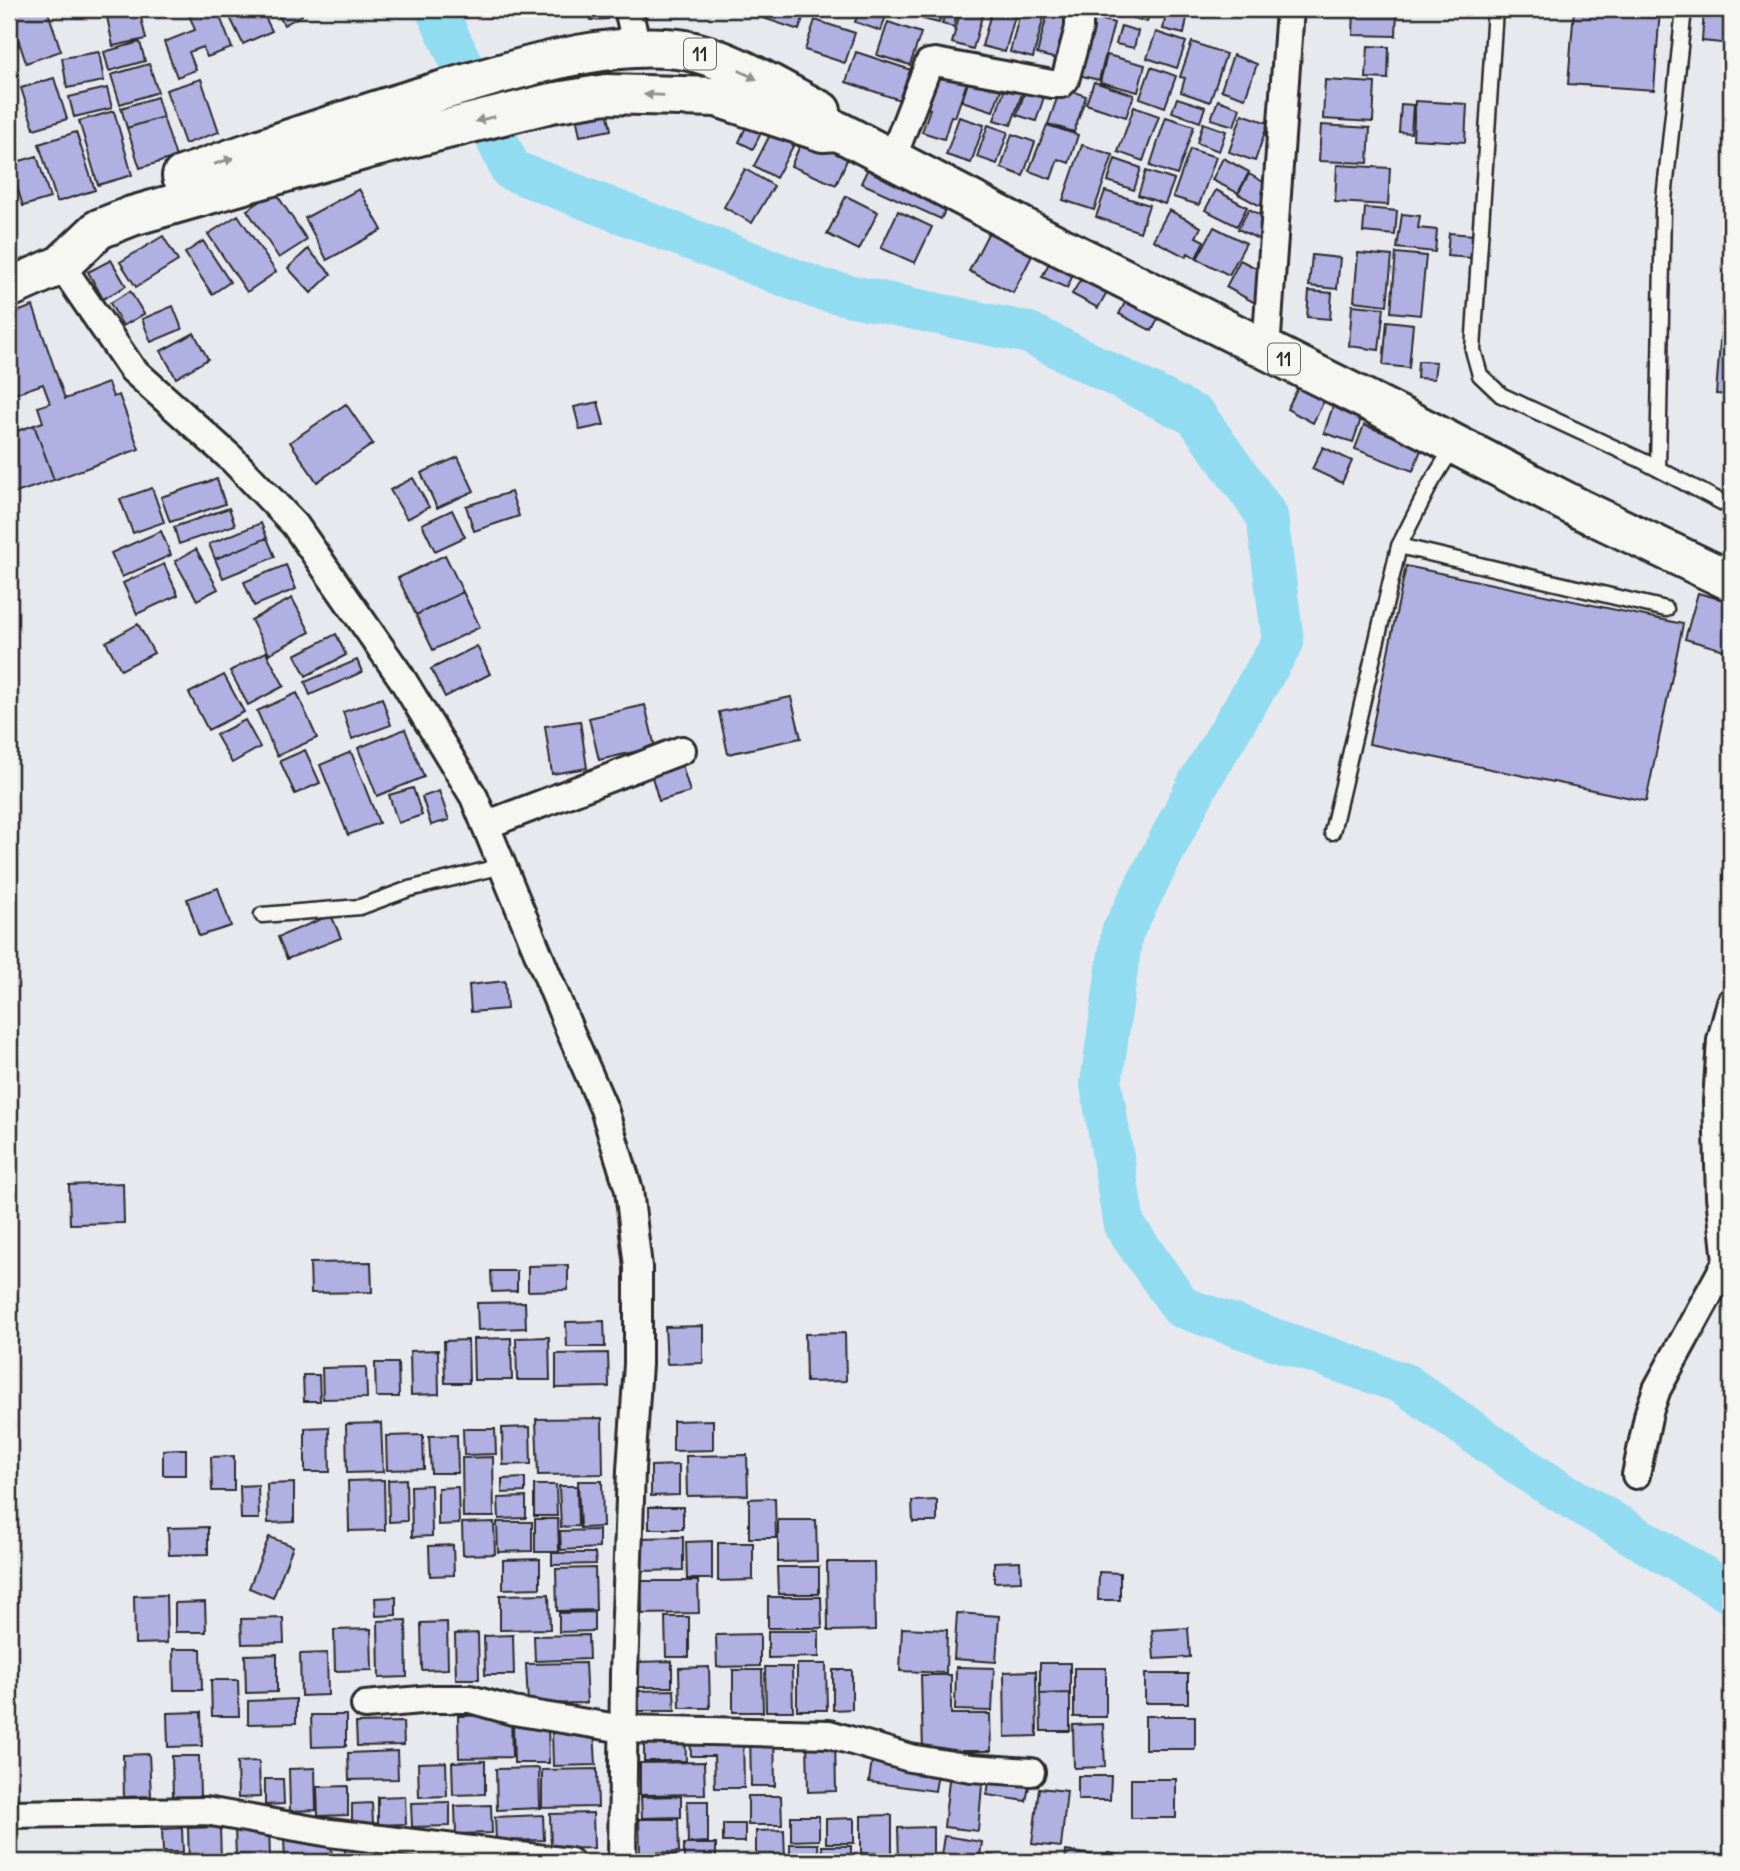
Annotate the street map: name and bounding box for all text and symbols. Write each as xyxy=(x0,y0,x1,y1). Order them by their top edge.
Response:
road number: 11 xyxy=(684,38,716,70)
one-way arrow xyxy=(738,69,758,80)
one-way arrow xyxy=(642,89,664,100)
one-way arrow xyxy=(474,114,496,125)
one-way arrow xyxy=(214,155,235,166)
road number: 11 xyxy=(1268,344,1300,374)

